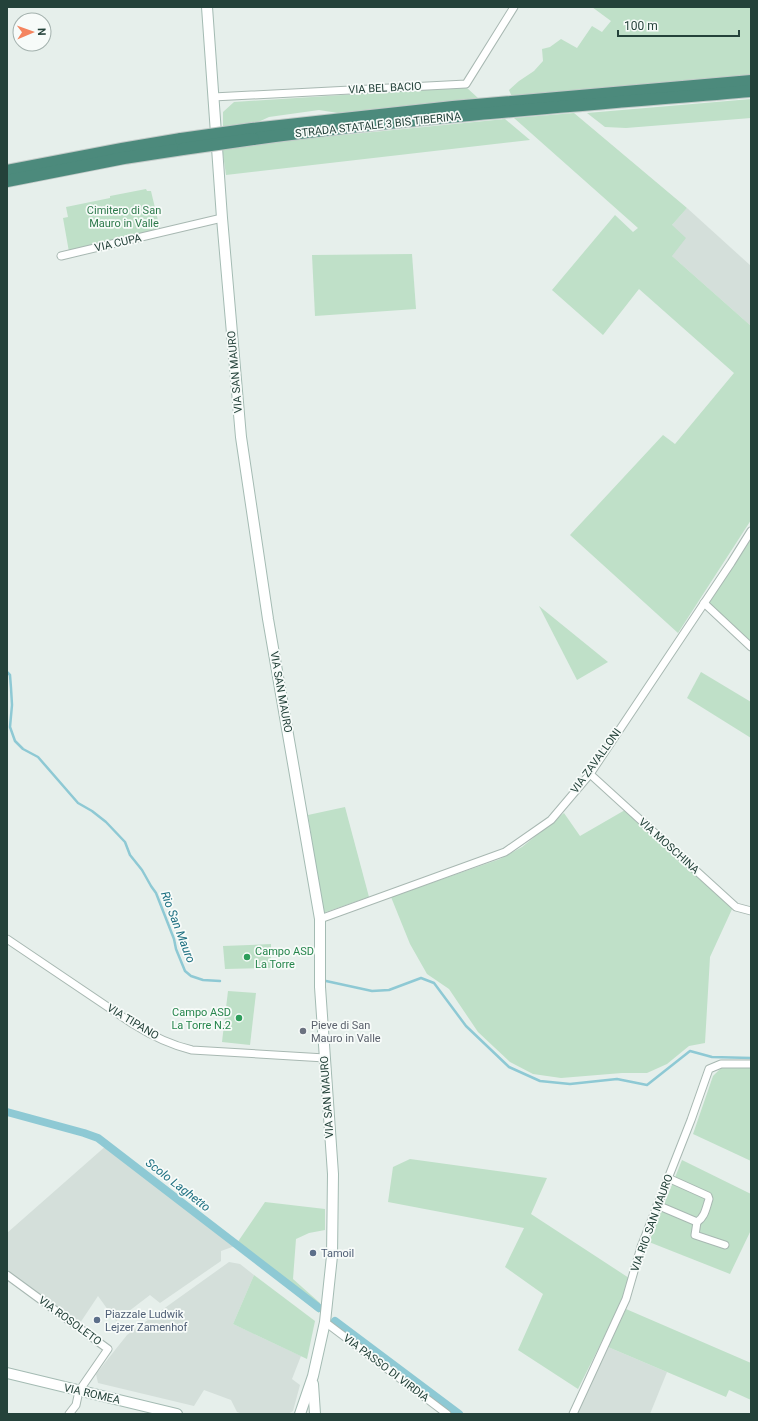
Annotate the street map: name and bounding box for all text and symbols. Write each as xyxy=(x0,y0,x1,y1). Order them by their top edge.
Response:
north arrow xyxy=(12,12,52,52)
scale bar xyxy=(618,12,739,38)
text: 100 m xyxy=(624,19,658,33)
text: N xyxy=(35,28,48,36)
street label: VIA BEL BACIO xyxy=(348,80,422,96)
street label: STRADA STATALE 3 BIS TIBERINA xyxy=(294,110,462,140)
park label: Cimitero di San Mauro in Valle xyxy=(87,204,161,230)
street label: VIA CUPA xyxy=(93,231,143,255)
street label: VIA SAN MAURO xyxy=(225,330,245,414)
street label: VIA SAN MAURO xyxy=(267,650,295,734)
street label: VIA ZAVALLONI xyxy=(568,726,624,796)
street label: VIA MOSCHINA xyxy=(636,815,703,877)
water label: Rio San Mauro xyxy=(158,889,198,965)
place label: Campo ASD La Torre xyxy=(255,945,314,971)
marker: Campo ASD La Torre xyxy=(242,952,252,962)
street label: VIA TIPANO xyxy=(105,1001,161,1043)
place label: Campo ASD La Torre N.2 xyxy=(171,1006,231,1032)
marker: Campo ASD La Torre N.2 xyxy=(234,1013,244,1023)
place label: Pieve di San Mauro in Valle xyxy=(311,1019,381,1045)
marker: Pieve di San Mauro in Valle xyxy=(298,1026,308,1036)
street label: VIA SAN MAURO xyxy=(318,1055,336,1139)
water label: Scolo Laghetto xyxy=(143,1155,213,1215)
street label: VIA RIO SAN MAURO xyxy=(628,1173,676,1273)
place label: Tamoil xyxy=(321,1247,354,1260)
marker: Tamoil xyxy=(308,1248,318,1258)
street label: VIA ROSOLETO xyxy=(36,1294,104,1348)
place label: Piazzale Ludwik Lejzer Zamenhof xyxy=(105,1308,188,1334)
marker: Piazzale Ludwik Lejzer Zamenhof xyxy=(92,1315,102,1325)
street label: VIA PASSO DI VIRDIA xyxy=(341,1332,432,1405)
street label: VIA ROMEA xyxy=(63,1381,122,1407)

